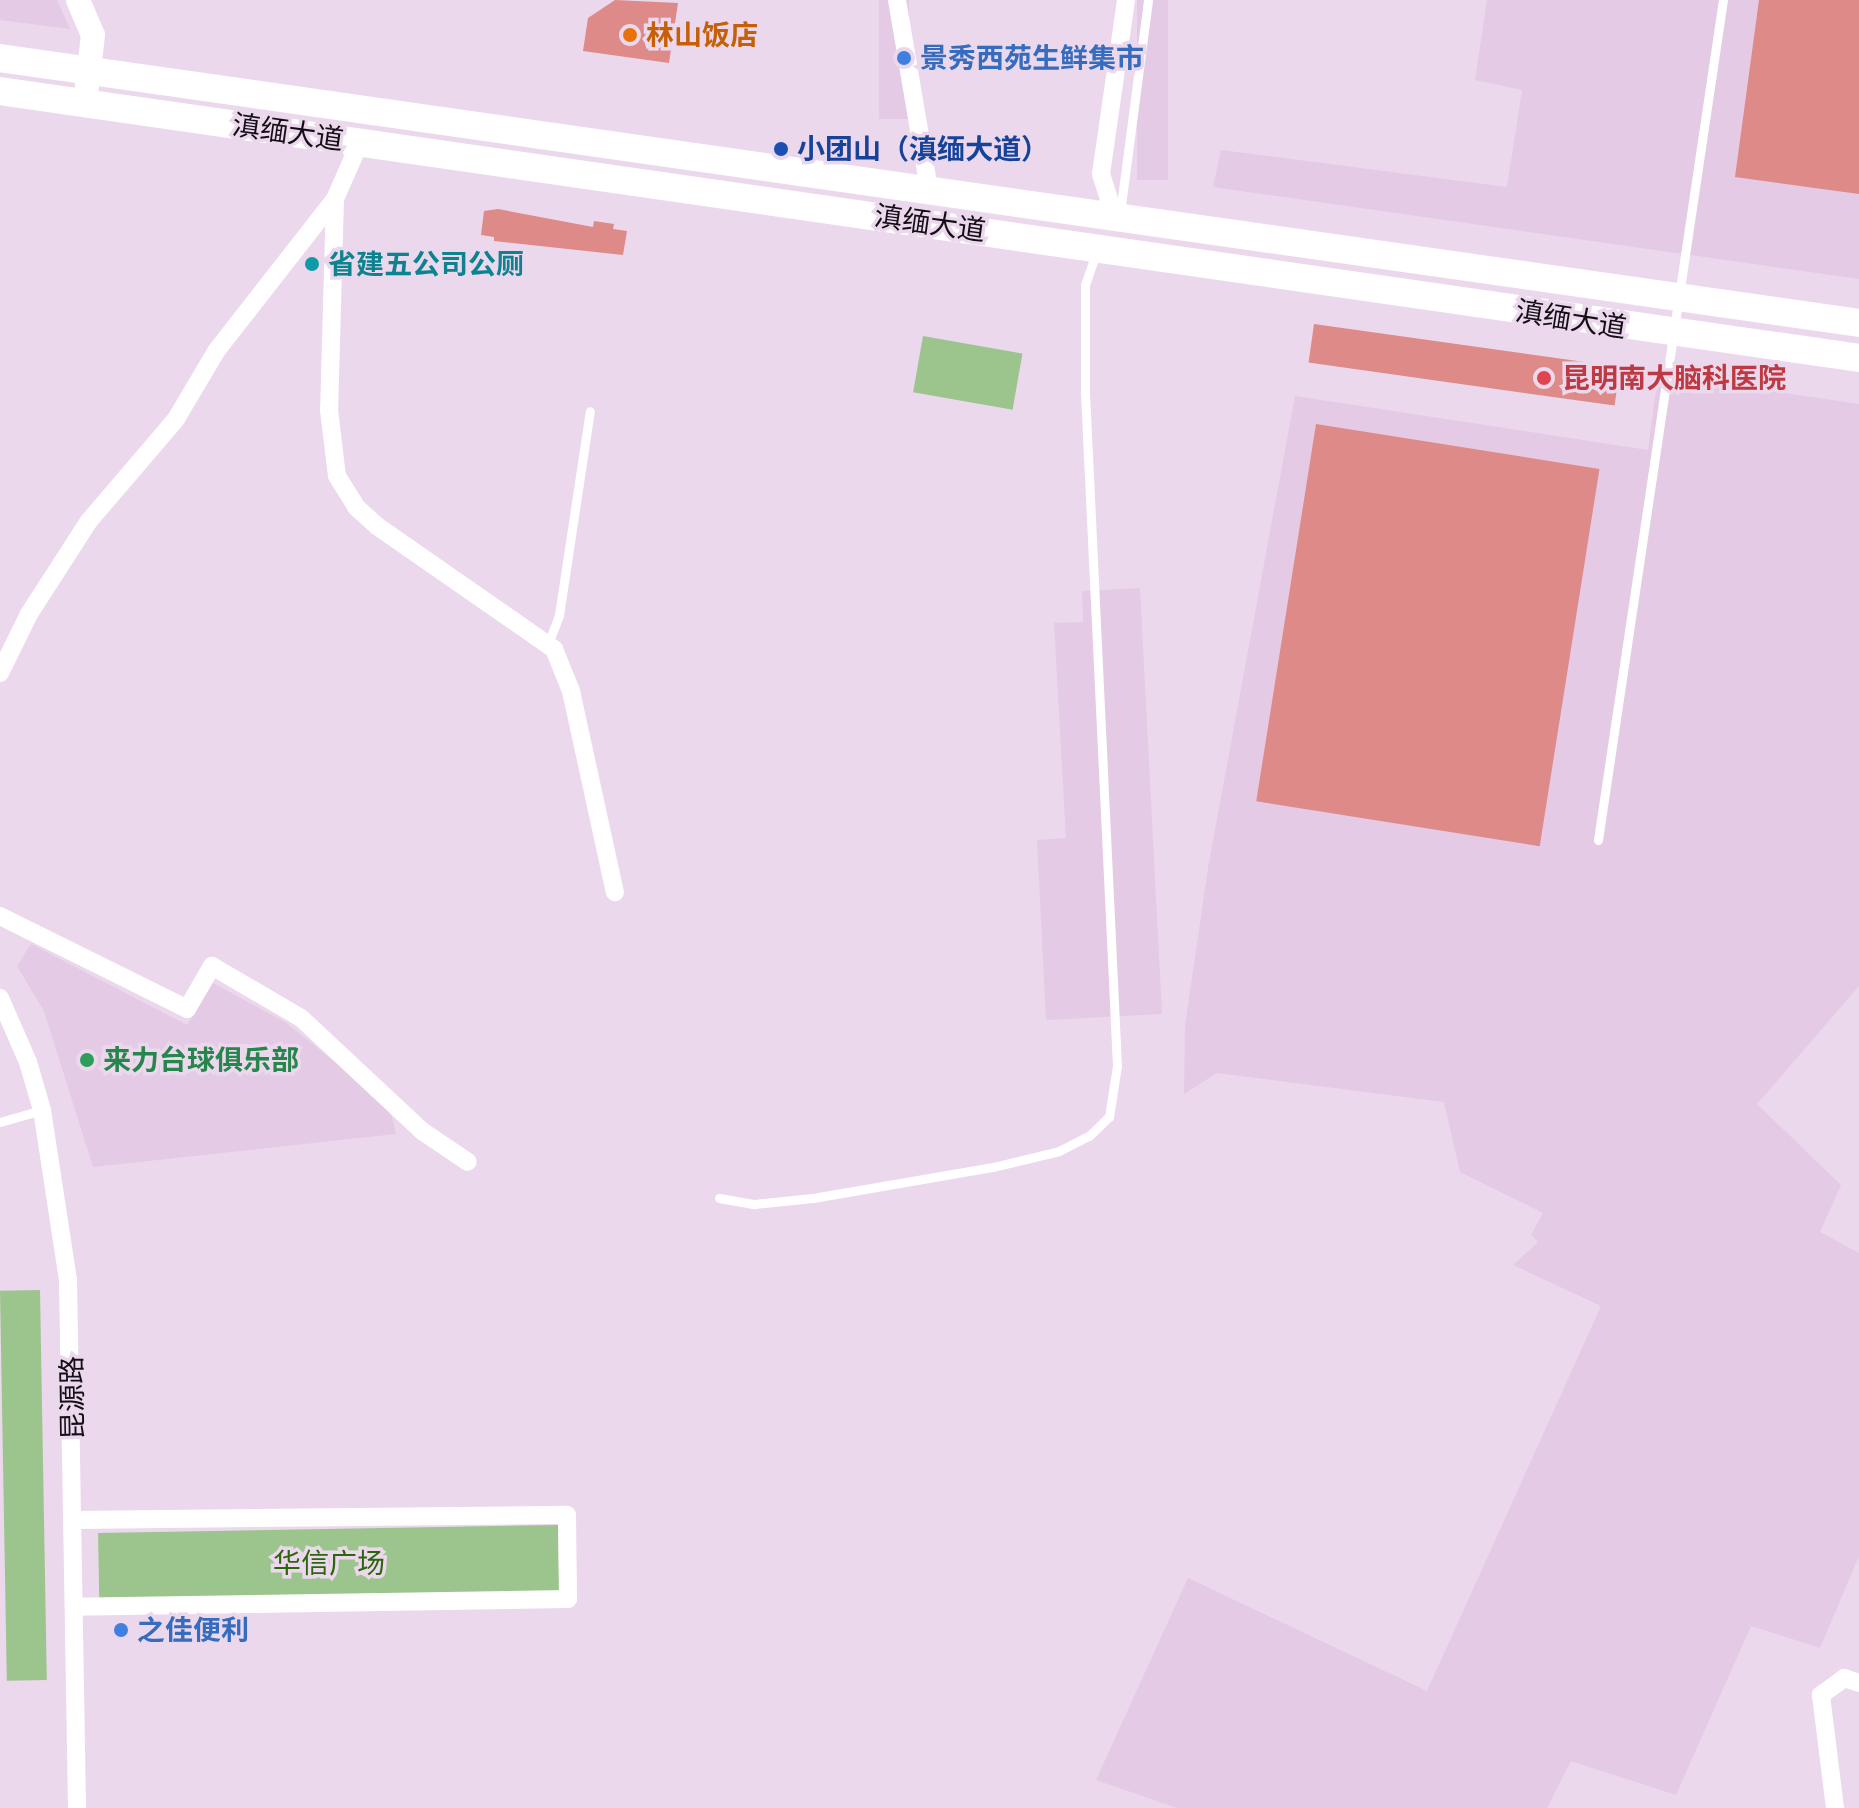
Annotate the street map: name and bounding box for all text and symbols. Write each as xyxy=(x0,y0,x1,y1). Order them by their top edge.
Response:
place label: 林山饭店 xyxy=(646,18,758,52)
marker: 林山饭店 xyxy=(621,26,639,44)
place label: 景秀西苑生鲜集市 xyxy=(920,41,1144,75)
marker: 景秀西苑生鲜集市 xyxy=(895,49,913,67)
street label: 滇缅大道 xyxy=(230,108,346,156)
place label: 小团山（滇缅大道） xyxy=(797,132,1049,166)
marker: 小团山（滇缅大道） xyxy=(772,140,790,158)
street label: 滇缅大道 xyxy=(872,199,988,247)
place label: 省建五公司公厕 xyxy=(328,247,524,281)
marker: 省建五公司公厕 xyxy=(303,255,321,273)
street label: 滇缅大道 xyxy=(1513,294,1629,344)
place label: 昆明南大脑科医院 xyxy=(1562,361,1786,395)
marker: 昆明南大脑科医院 xyxy=(1533,367,1555,389)
place label: 来力台球俱乐部 xyxy=(103,1043,299,1077)
marker: 来力台球俱乐部 xyxy=(78,1051,96,1069)
street label: 昆源路 xyxy=(54,1356,90,1440)
park label: 华信广场 xyxy=(273,1546,385,1580)
place label: 之佳便利 xyxy=(137,1613,249,1647)
marker: 之佳便利 xyxy=(112,1621,130,1639)

